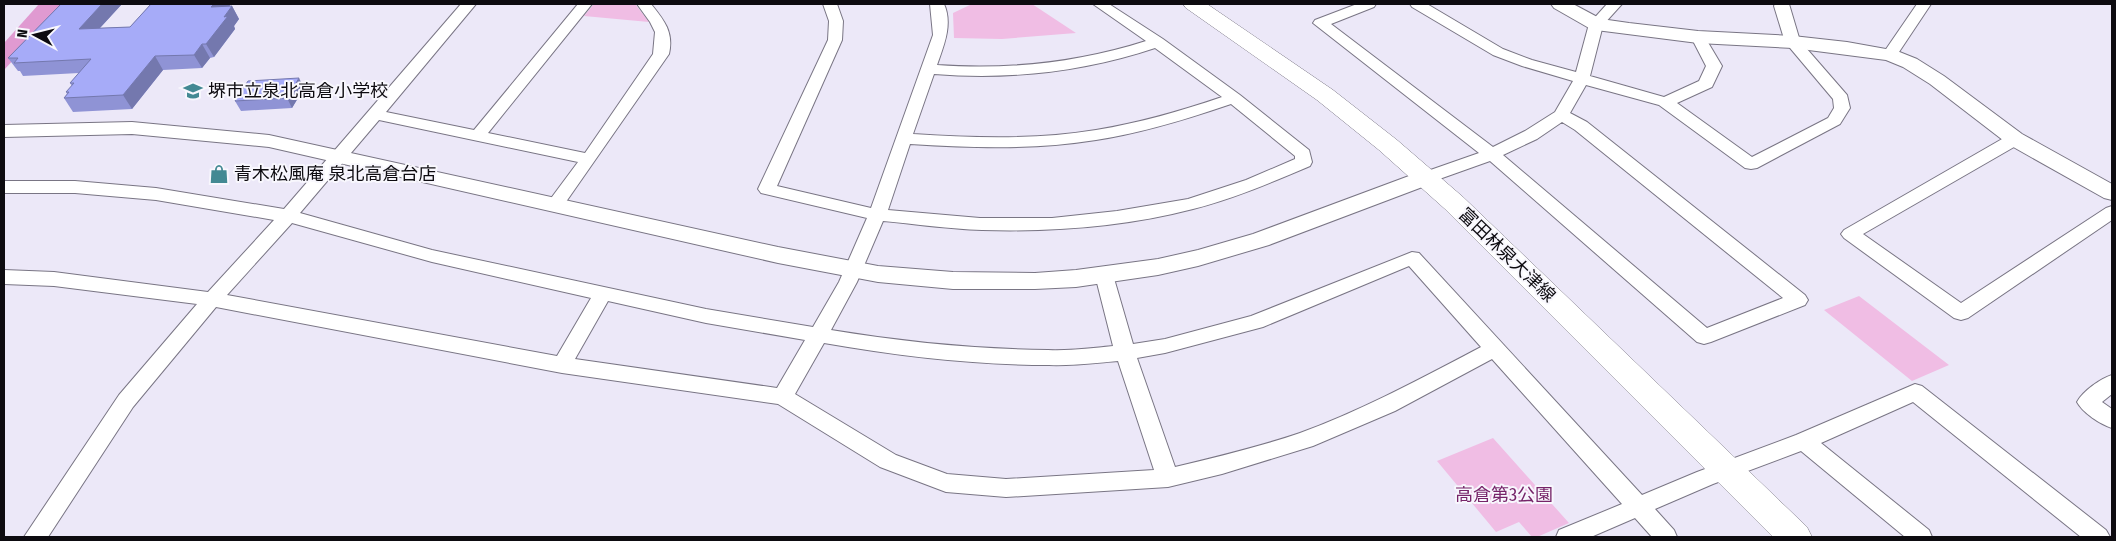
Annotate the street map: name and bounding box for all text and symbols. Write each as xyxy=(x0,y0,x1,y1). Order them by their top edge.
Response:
north arrow xyxy=(10,10,60,60)
text: N xyxy=(14,28,32,39)
school or university icon: 堺市立泉北高倉小学校 xyxy=(182,80,204,102)
place label: 堺市立泉北高倉小学校 xyxy=(208,80,388,102)
shop icon: 青木松風庵 泉北高倉台店 xyxy=(208,163,230,185)
place label: 青木松風庵 泉北高倉台店 xyxy=(234,163,436,185)
street label: 富田林泉大津線 xyxy=(1454,203,1560,307)
park label: 高倉第3公園 xyxy=(1455,484,1553,506)

